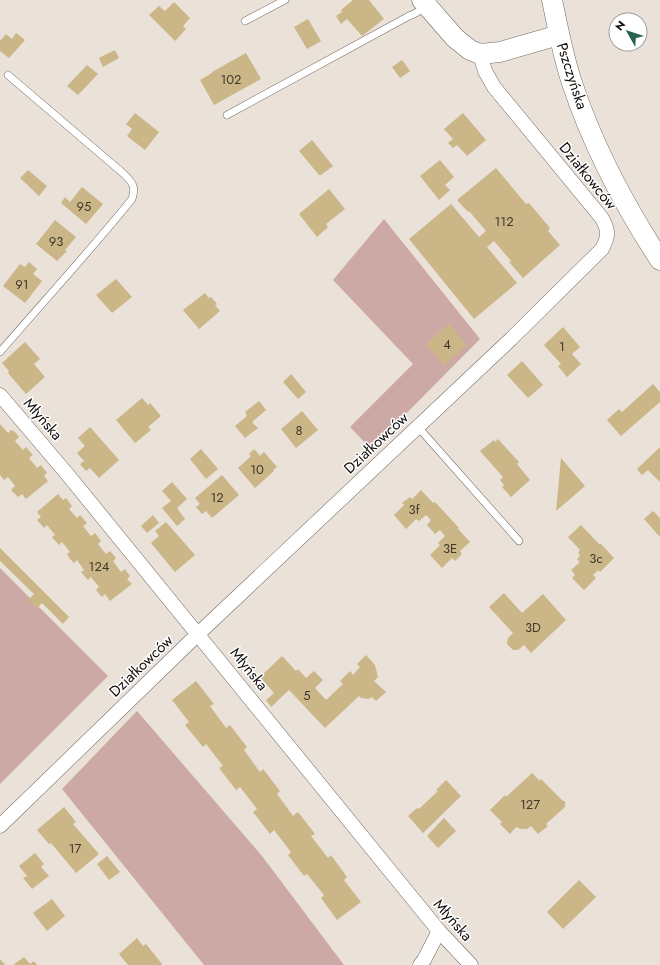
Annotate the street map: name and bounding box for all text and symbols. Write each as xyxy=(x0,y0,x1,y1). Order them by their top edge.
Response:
north arrow xyxy=(608,12,648,52)
text: N xyxy=(611,17,629,34)
street label: Pszczyńska xyxy=(551,40,593,112)
house number: 102 xyxy=(220,70,242,89)
street label: Działkowców xyxy=(554,137,623,215)
house number: 95 xyxy=(77,197,91,216)
house number: 112 xyxy=(494,212,514,231)
house number: 93 xyxy=(49,232,63,251)
house number: 91 xyxy=(15,275,29,294)
house number: 4 xyxy=(443,335,451,354)
house number: 1 xyxy=(559,337,565,356)
street label: Młyńska xyxy=(18,393,68,445)
street label: Działkowców xyxy=(339,407,414,479)
house number: 8 xyxy=(295,421,303,440)
house number: 10 xyxy=(250,460,264,479)
house number: 12 xyxy=(210,488,224,507)
house number: 3f xyxy=(409,500,420,519)
house number: 3E xyxy=(443,539,457,558)
house number: 3c xyxy=(589,549,603,568)
house number: 124 xyxy=(89,557,110,576)
house number: 3D xyxy=(525,618,541,637)
street label: Działkowców xyxy=(104,629,178,702)
street label: Młyńska xyxy=(225,643,273,695)
house number: 5 xyxy=(303,686,311,705)
house number: 127 xyxy=(520,795,540,814)
house number: 17 xyxy=(69,839,82,858)
street label: Młyńska xyxy=(428,894,478,946)

